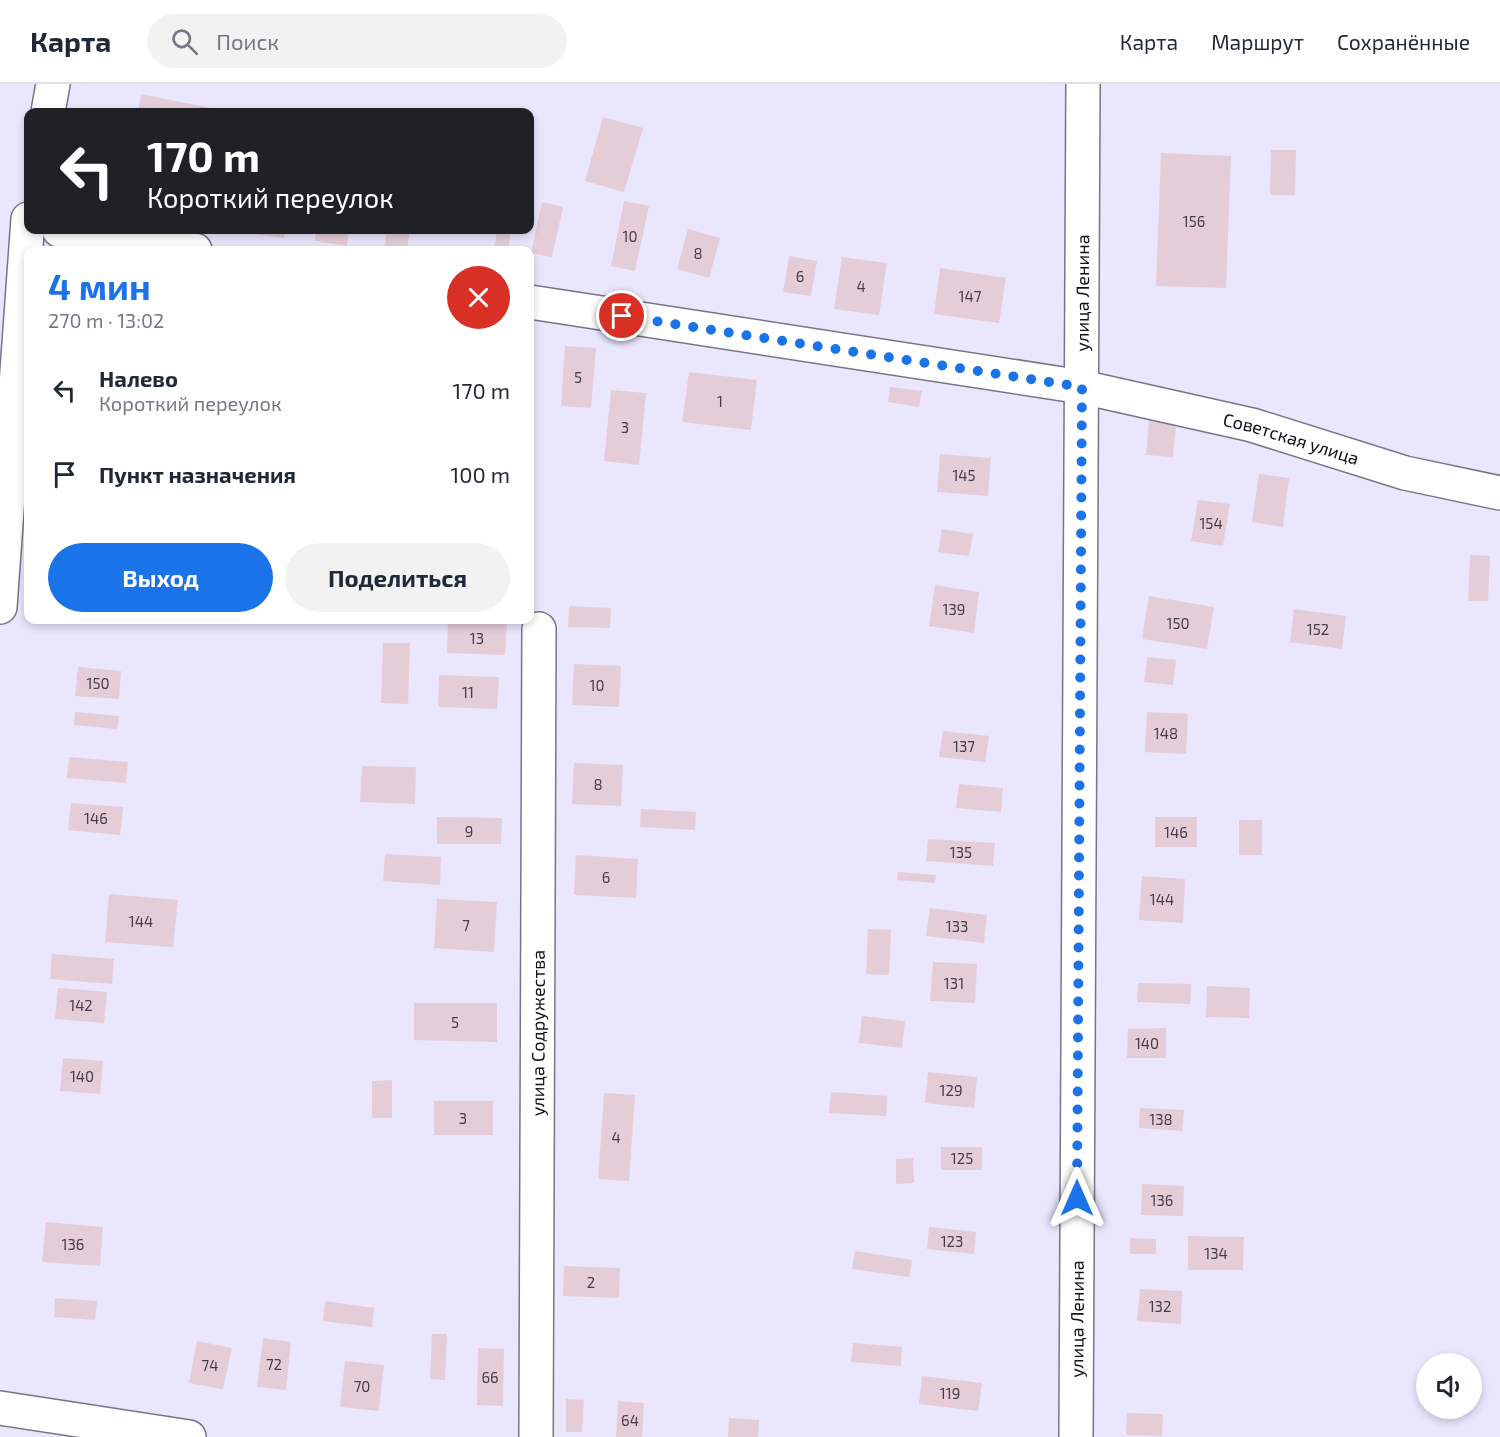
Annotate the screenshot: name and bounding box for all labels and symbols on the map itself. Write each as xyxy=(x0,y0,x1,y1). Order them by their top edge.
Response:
house number: 156 xyxy=(1183,212,1205,230)
house number: 10 xyxy=(622,227,638,245)
street label: улица Ленина xyxy=(1071,234,1093,352)
house number: 8 xyxy=(693,244,703,262)
house number: 6 xyxy=(796,267,804,285)
house number: 4 xyxy=(856,277,866,295)
house number: 147 xyxy=(959,287,982,305)
pin xyxy=(596,290,647,341)
house number: 5 xyxy=(574,368,582,386)
house number: 1 xyxy=(717,392,723,410)
street label: Советская улица xyxy=(1221,408,1362,469)
house number: 3 xyxy=(621,418,629,436)
house number: 145 xyxy=(952,466,976,484)
house number: 154 xyxy=(1199,514,1223,532)
house number: 139 xyxy=(943,600,965,618)
house number: 150 xyxy=(1166,614,1190,632)
house number: 152 xyxy=(1307,620,1329,638)
house number: 13 xyxy=(470,629,484,647)
house number: 150 xyxy=(86,674,110,692)
house number: 10 xyxy=(589,676,605,694)
house number: 11 xyxy=(462,683,474,701)
house number: 148 xyxy=(1154,724,1178,742)
house number: 137 xyxy=(953,737,975,755)
house number: 8 xyxy=(593,775,603,793)
house number: 146 xyxy=(84,809,108,827)
house number: 9 xyxy=(465,822,473,840)
house number: 146 xyxy=(1164,823,1188,841)
house number: 135 xyxy=(950,843,972,861)
house number: 6 xyxy=(602,868,610,886)
house number: 144 xyxy=(1150,890,1174,908)
house number: 144 xyxy=(129,912,153,930)
house number: 7 xyxy=(462,916,470,934)
house number: 133 xyxy=(946,917,968,935)
street label: улица Содружества xyxy=(526,950,549,1116)
house number: 131 xyxy=(944,974,964,992)
house number: 142 xyxy=(69,996,93,1014)
house number: 5 xyxy=(451,1013,459,1031)
house number: 140 xyxy=(1135,1034,1159,1052)
house number: 140 xyxy=(70,1067,94,1085)
house number: 129 xyxy=(940,1081,962,1099)
house number: 3 xyxy=(459,1109,467,1127)
house number: 138 xyxy=(1149,1110,1173,1128)
house number: 4 xyxy=(611,1128,621,1146)
house number: 125 xyxy=(951,1149,973,1167)
position arrow xyxy=(1045,1166,1109,1230)
house number: 136 xyxy=(1151,1191,1173,1209)
house number: 123 xyxy=(941,1232,963,1250)
house number: 136 xyxy=(62,1235,84,1253)
house number: 134 xyxy=(1204,1244,1228,1262)
street label: улица Ленина xyxy=(1065,1260,1088,1378)
house number: 2 xyxy=(587,1273,595,1291)
house number: 132 xyxy=(1149,1297,1171,1315)
house number: 72 xyxy=(266,1355,282,1373)
house number: 74 xyxy=(202,1356,218,1374)
house number: 66 xyxy=(481,1368,499,1386)
house number: 70 xyxy=(354,1377,370,1395)
house number: 119 xyxy=(940,1384,960,1402)
house number: 64 xyxy=(621,1411,639,1429)

